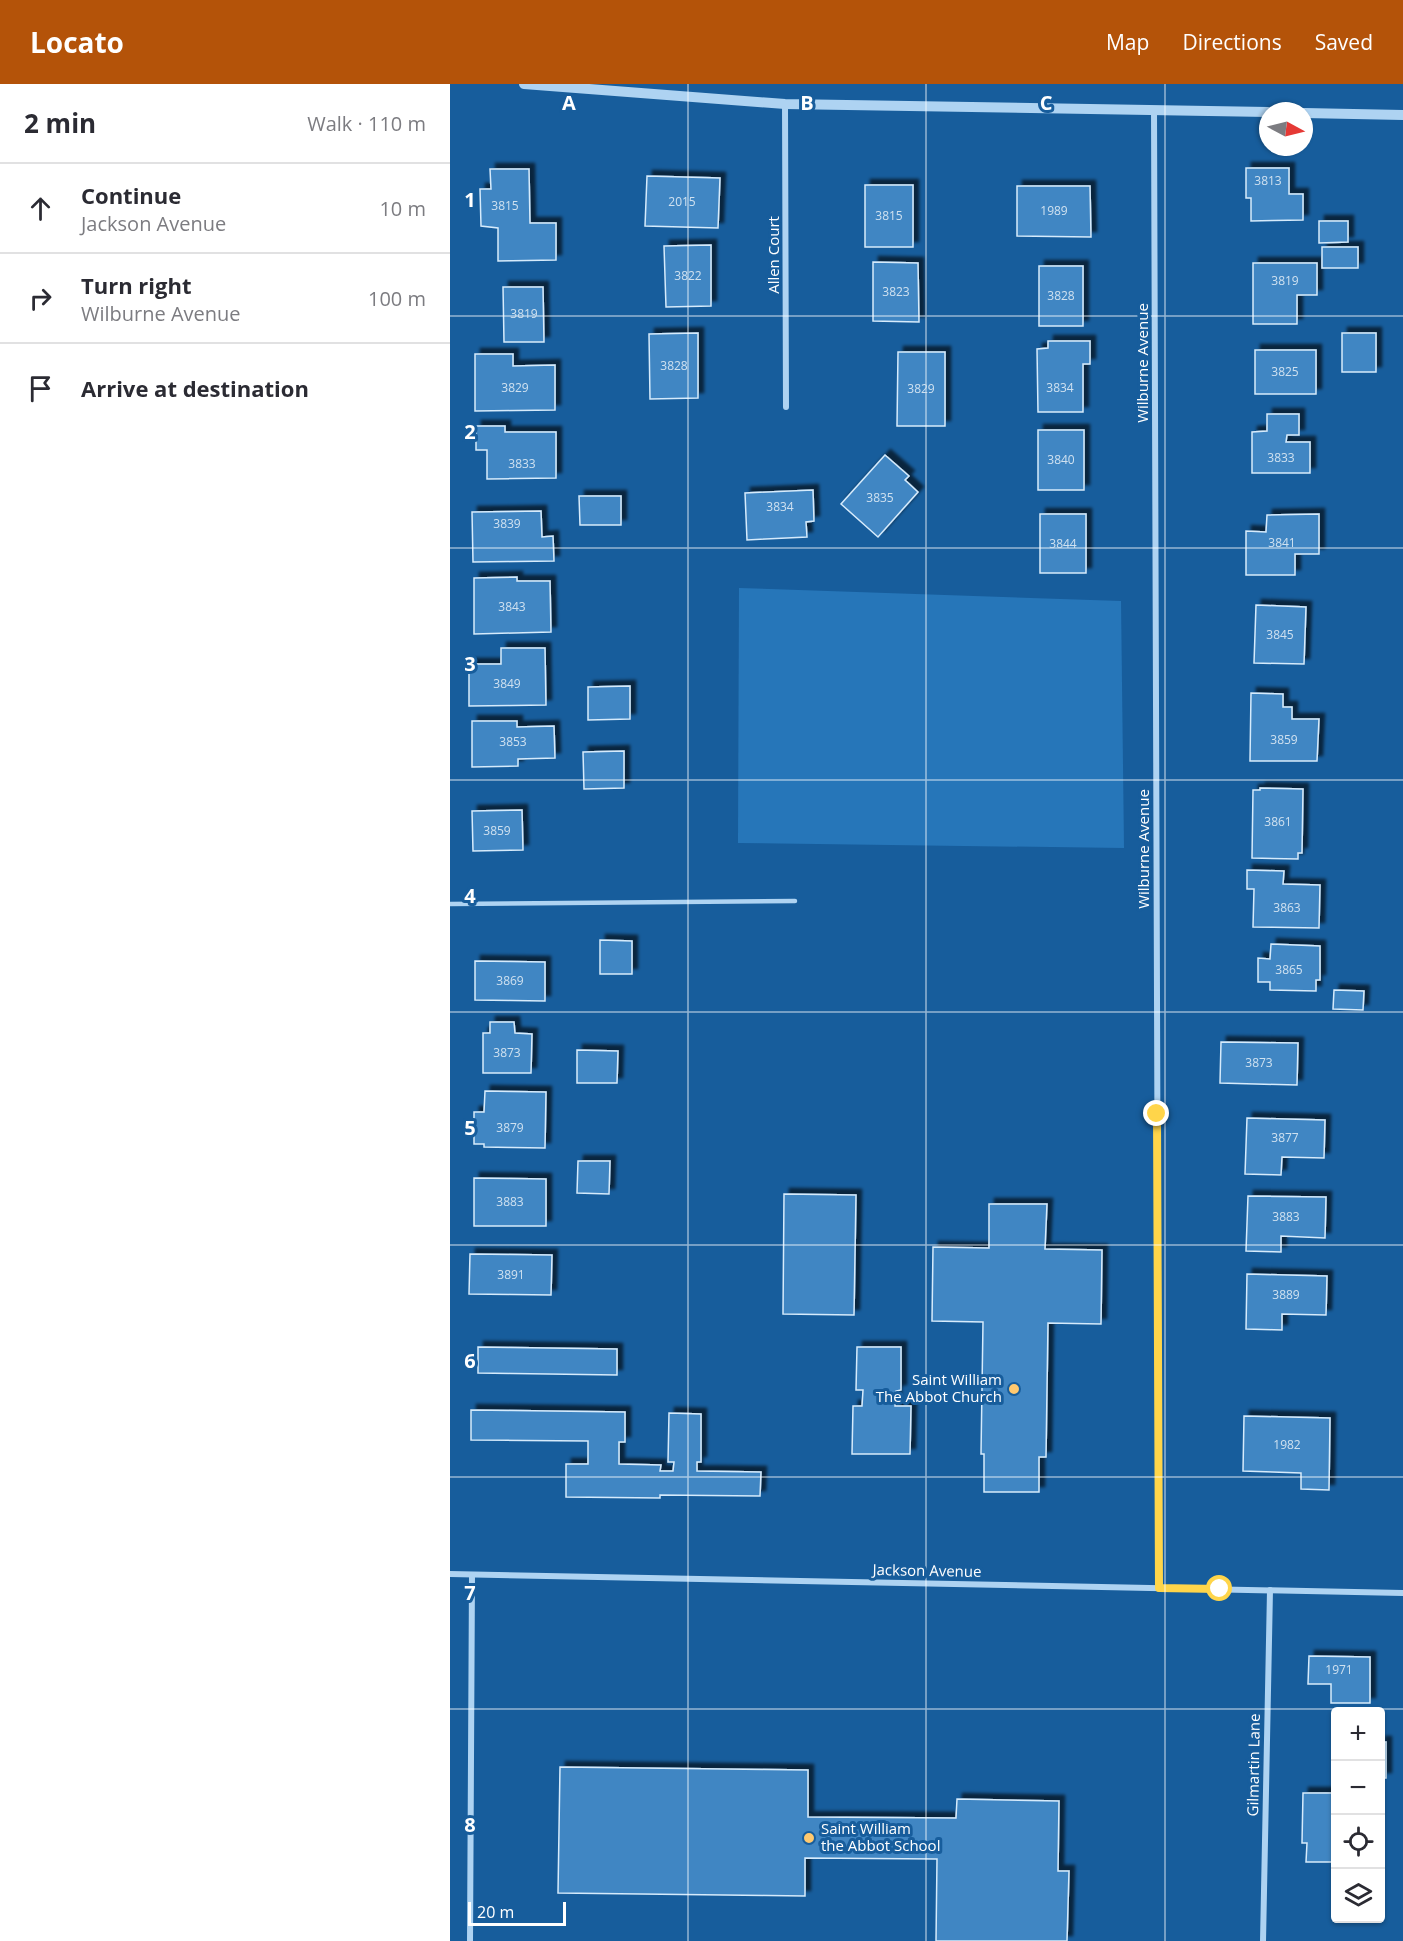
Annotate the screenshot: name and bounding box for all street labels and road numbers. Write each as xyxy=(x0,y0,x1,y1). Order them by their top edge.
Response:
street label: Allen Court xyxy=(763,216,783,294)
street label: Wilburne Avenue xyxy=(1132,303,1152,423)
street label: Wilburne Avenue xyxy=(1133,789,1153,909)
street label: Jackson Avenue xyxy=(870,1559,982,1581)
street label: Gilmartin Lane xyxy=(1242,1713,1264,1817)

